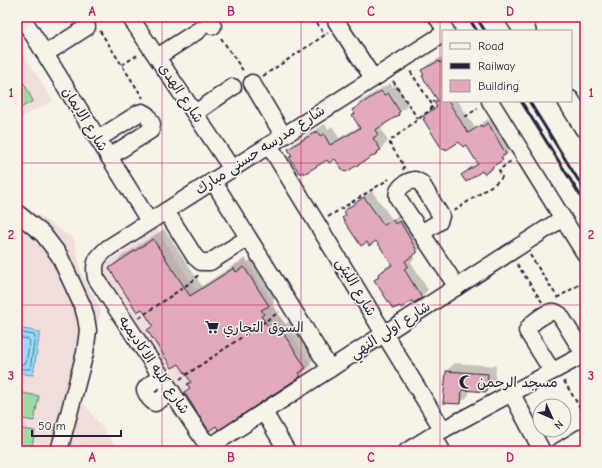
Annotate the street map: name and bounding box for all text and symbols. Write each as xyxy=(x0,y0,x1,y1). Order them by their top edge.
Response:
text: A xyxy=(88,4,96,19)
text: B xyxy=(227,4,235,19)
text: C xyxy=(367,4,375,19)
text: D xyxy=(506,4,514,19)
legend xyxy=(442,30,572,102)
text: Road xyxy=(478,39,504,53)
text: Railway xyxy=(478,59,516,73)
street label: شارع الهدى xyxy=(154,60,207,127)
text: Building xyxy=(478,79,519,93)
street label: شارع الايمان xyxy=(58,84,111,155)
text: 1 xyxy=(8,85,14,100)
text: 1 xyxy=(588,85,594,100)
street label: شارع مدرسه حسنى مبارك xyxy=(192,102,328,199)
text: 2 xyxy=(8,227,14,242)
text: 2 xyxy=(588,227,594,242)
street label: شارع الليثى xyxy=(331,255,380,320)
street label: شارع اولى النهي xyxy=(347,298,436,366)
street label: شارع كليه الاكاديميه xyxy=(114,313,193,418)
supermarket icon: السوق التجاري xyxy=(204,319,220,335)
place label: السوق التجاري xyxy=(223,319,304,338)
text: 3 xyxy=(8,368,14,383)
text: 3 xyxy=(588,368,594,383)
mosque icon: مسجد الرحمن xyxy=(458,374,474,390)
place label: مسجد الرحمن xyxy=(477,374,558,391)
north arrow xyxy=(532,398,572,438)
scale bar xyxy=(32,412,121,438)
text: N xyxy=(552,418,566,432)
text: 50 m xyxy=(38,419,66,433)
text: A xyxy=(88,450,96,465)
text: B xyxy=(227,450,235,465)
text: C xyxy=(367,450,375,465)
text: D xyxy=(506,450,514,465)

